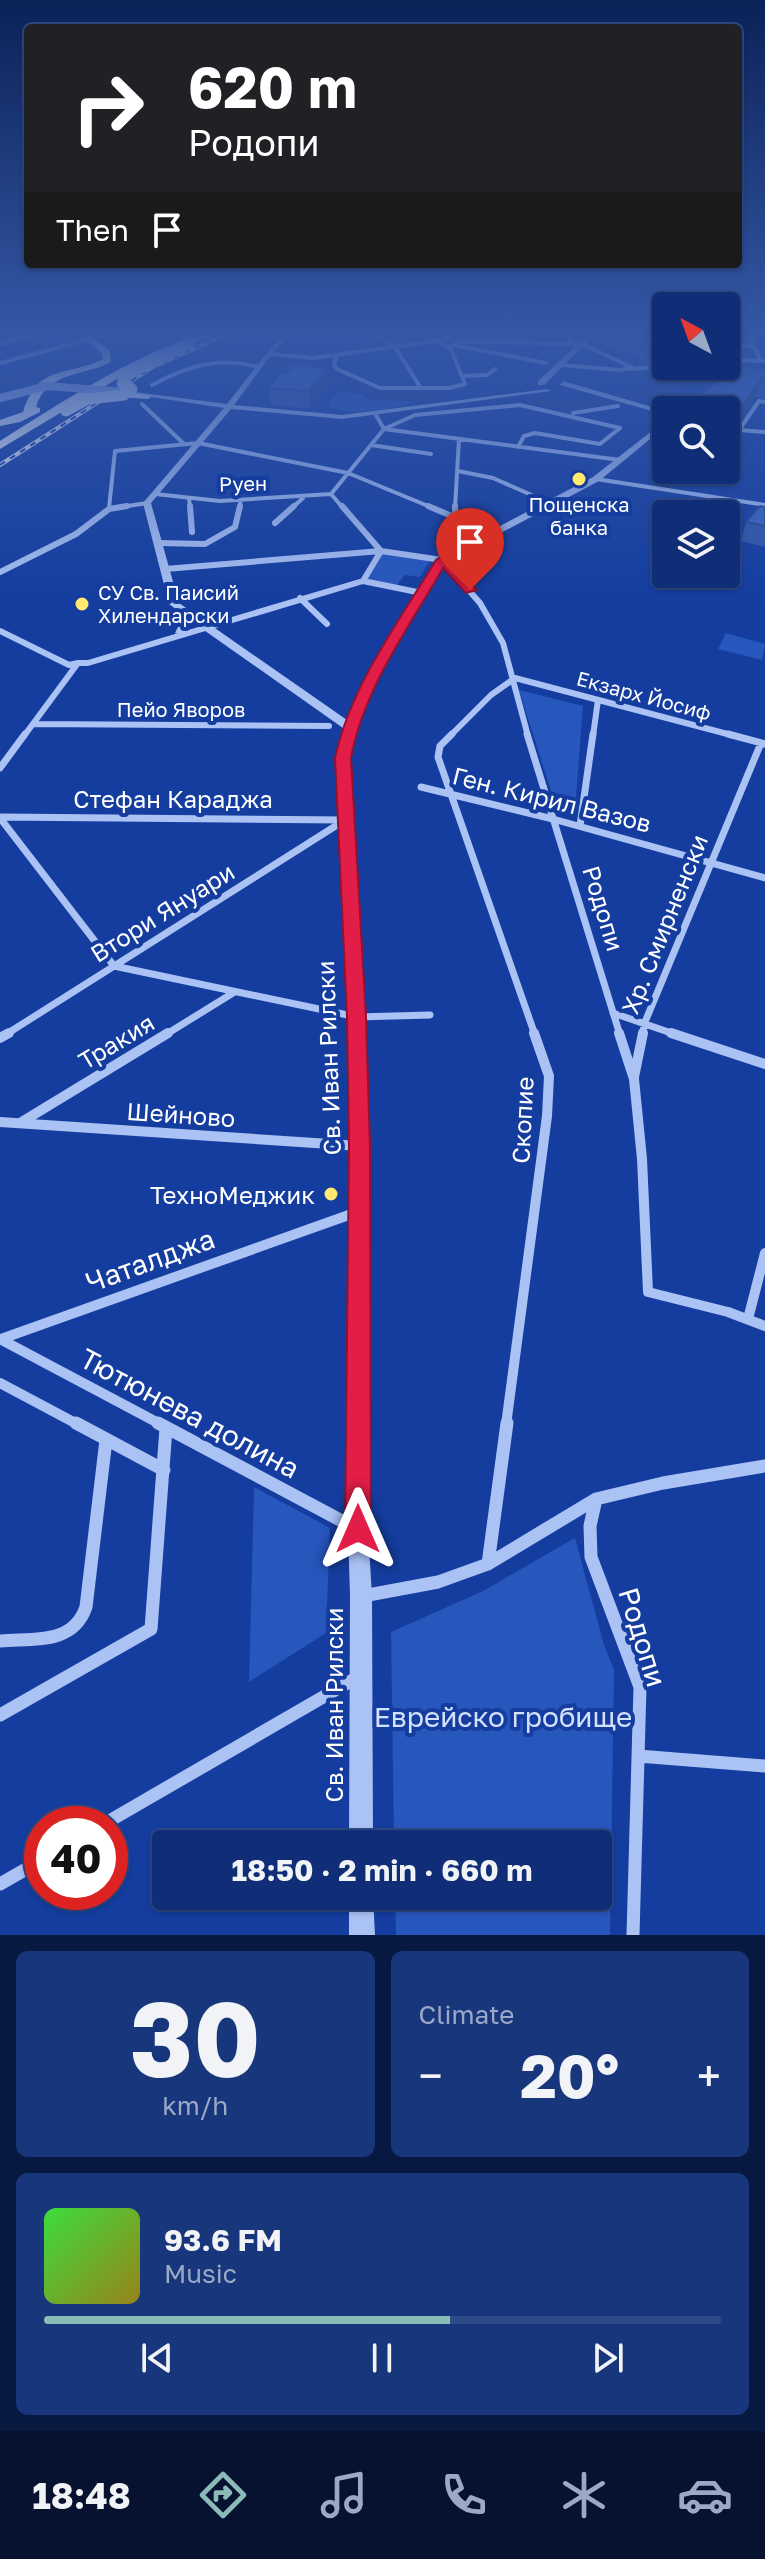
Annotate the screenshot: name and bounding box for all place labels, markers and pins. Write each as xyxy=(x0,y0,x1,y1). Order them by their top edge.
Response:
marker: Пощенска банка xyxy=(570,470,588,488)
place label: Пощенска банка xyxy=(528,492,630,539)
pin xyxy=(436,508,504,590)
place label: СУ Св. Паисий Хилендарски xyxy=(98,580,239,627)
marker: СУ Св. Паисий Хилендарски xyxy=(73,595,91,613)
place label: ТехноМеджик xyxy=(150,1180,315,1209)
marker: ТехноМеджик xyxy=(322,1185,340,1203)

